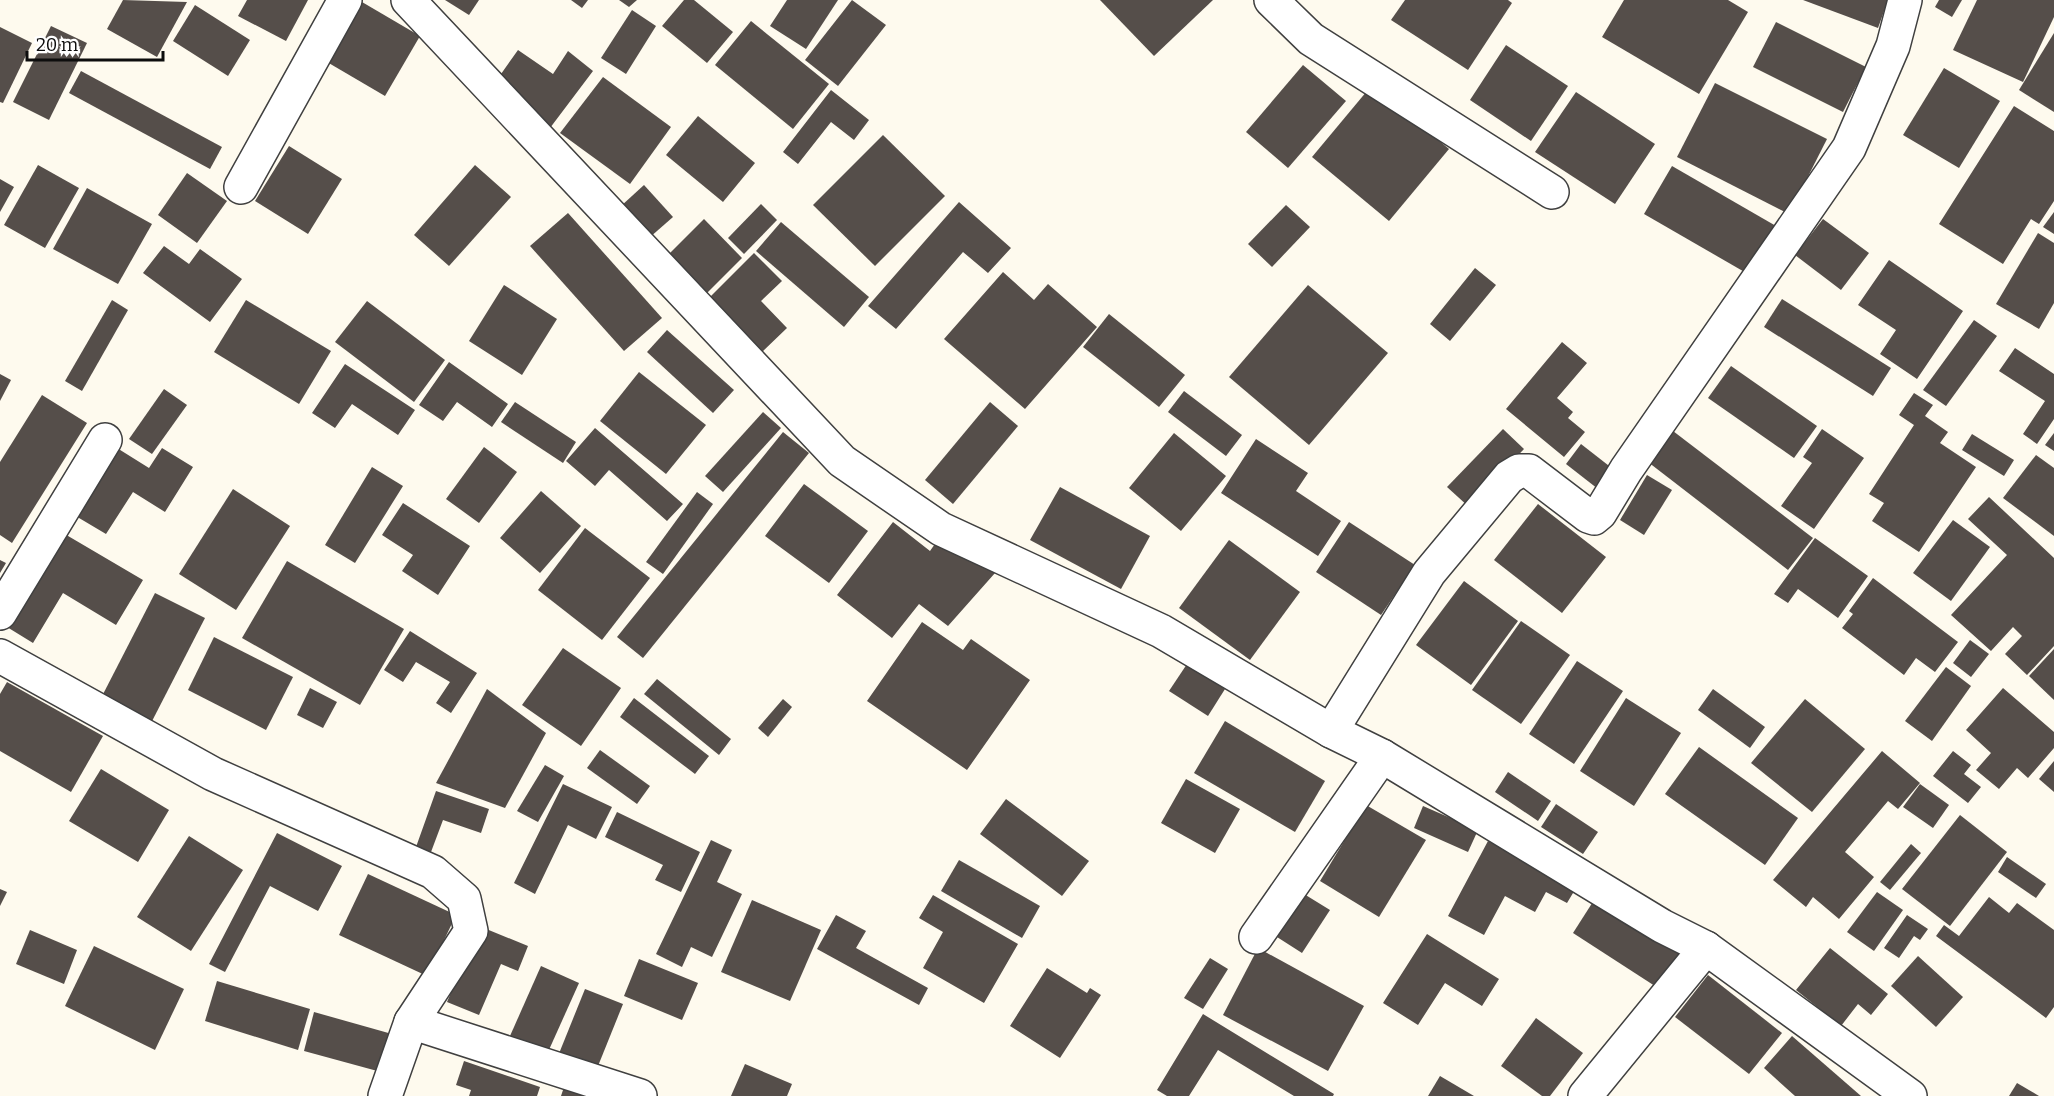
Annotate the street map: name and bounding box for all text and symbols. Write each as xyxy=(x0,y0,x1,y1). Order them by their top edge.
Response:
scale bar xyxy=(27,24,164,62)
text: 20 m xyxy=(36,34,78,56)

